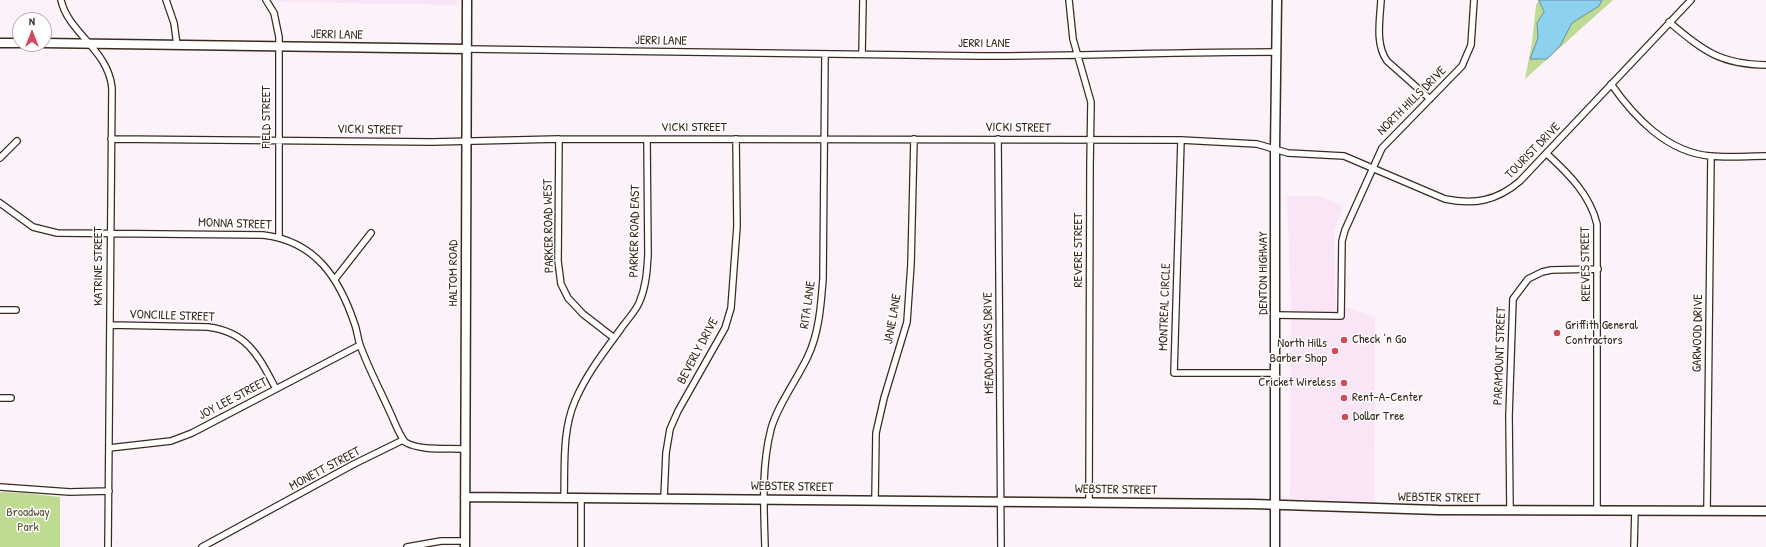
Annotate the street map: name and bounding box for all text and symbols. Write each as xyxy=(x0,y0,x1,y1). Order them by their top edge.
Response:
north arrow xyxy=(12,12,52,52)
text: N xyxy=(29,14,35,28)
street label: JERRI LANE xyxy=(311,27,363,43)
street label: JERRI LANE xyxy=(635,33,687,49)
street label: JERRI LANE xyxy=(958,36,1010,52)
street label: NORTH HILLS DRIVE xyxy=(1374,63,1450,139)
street label: FIELD STREET xyxy=(259,85,275,149)
street label: TOURIST DRIVE xyxy=(1502,119,1564,183)
street label: VICKI STREET xyxy=(661,120,727,136)
street label: VICKI STREET xyxy=(985,120,1051,136)
street label: VICKI STREET xyxy=(337,122,403,138)
street label: PARKER ROAD WEST xyxy=(540,179,558,273)
street label: PARKER ROAD EAST xyxy=(626,185,644,277)
street label: REVERE STREET xyxy=(1071,213,1087,287)
street label: MONNA STREET xyxy=(198,215,272,233)
street label: KATRINE STREET xyxy=(91,226,107,306)
street label: REEVES STREET xyxy=(1578,226,1594,302)
street label: DENTON HIGHWAY xyxy=(1256,231,1272,315)
street label: HALTOM ROAD xyxy=(446,240,462,306)
street label: MONTREAL CIRCLE xyxy=(1156,263,1174,351)
street label: RITA LANE xyxy=(797,280,819,330)
street label: MEADOW OAKS DRIVE xyxy=(980,292,998,394)
street label: JANE LANE xyxy=(881,293,905,345)
street label: GARWOOD DRIVE xyxy=(1690,294,1706,372)
street label: VONCILLE STREET xyxy=(129,307,215,325)
street label: PARAMOUNT STREET xyxy=(1490,307,1510,405)
street label: BEVERLY DRIVE xyxy=(674,315,722,387)
place label: Griffith General Contractors xyxy=(1565,318,1638,349)
marker: Griffith General Contractors xyxy=(1552,328,1562,338)
place label: Check ’n Go xyxy=(1352,332,1406,348)
marker: Check ’n Go xyxy=(1339,335,1349,345)
place label: North Hills Barber Shop xyxy=(1270,336,1327,367)
marker: North Hills Barber Shop xyxy=(1330,346,1340,356)
street label: JOY LEE STREET xyxy=(196,374,270,424)
place label: Cricket Wireless xyxy=(1258,375,1336,391)
marker: Cricket Wireless xyxy=(1339,378,1349,388)
place label: Rent-A-Center xyxy=(1352,390,1423,406)
marker: Rent-A-Center xyxy=(1339,393,1349,403)
place label: Dollar Tree xyxy=(1353,409,1405,425)
marker: Dollar Tree xyxy=(1340,412,1350,422)
street label: MONETT STREET xyxy=(287,444,363,494)
street label: WEBSTER STREET xyxy=(751,478,833,496)
street label: WEBSTER STREET xyxy=(1075,481,1157,499)
street label: WEBSTER STREET xyxy=(1398,489,1480,507)
park label: Broadway Park xyxy=(6,505,50,536)

